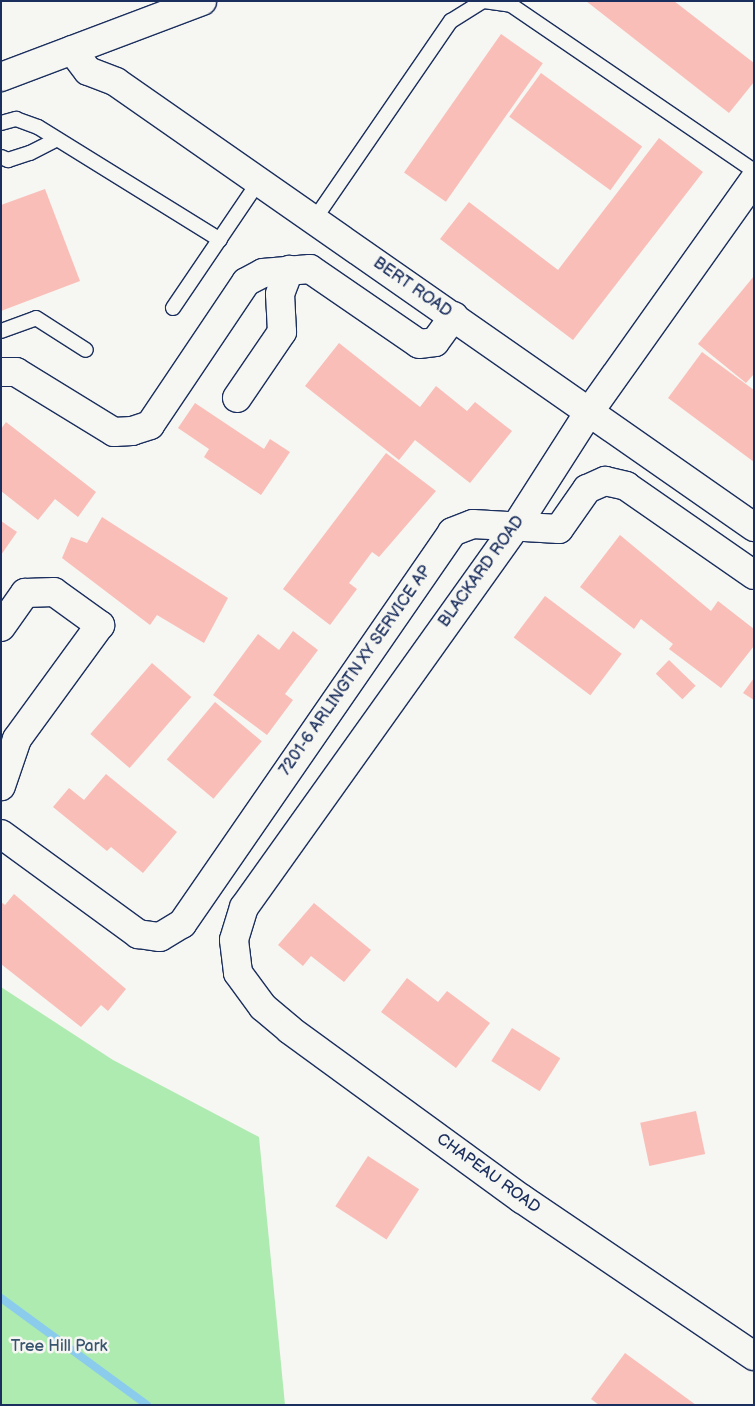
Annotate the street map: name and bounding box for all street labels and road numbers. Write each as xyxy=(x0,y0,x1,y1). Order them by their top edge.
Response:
street label: BERT ROAD xyxy=(369,254,455,322)
street label: BLACKARD ROAD xyxy=(435,513,529,631)
street label: 7201-6 ARLINGTN XY SERVICE AP xyxy=(276,562,436,780)
street label: CHAPEAU ROAD xyxy=(432,1130,544,1218)

